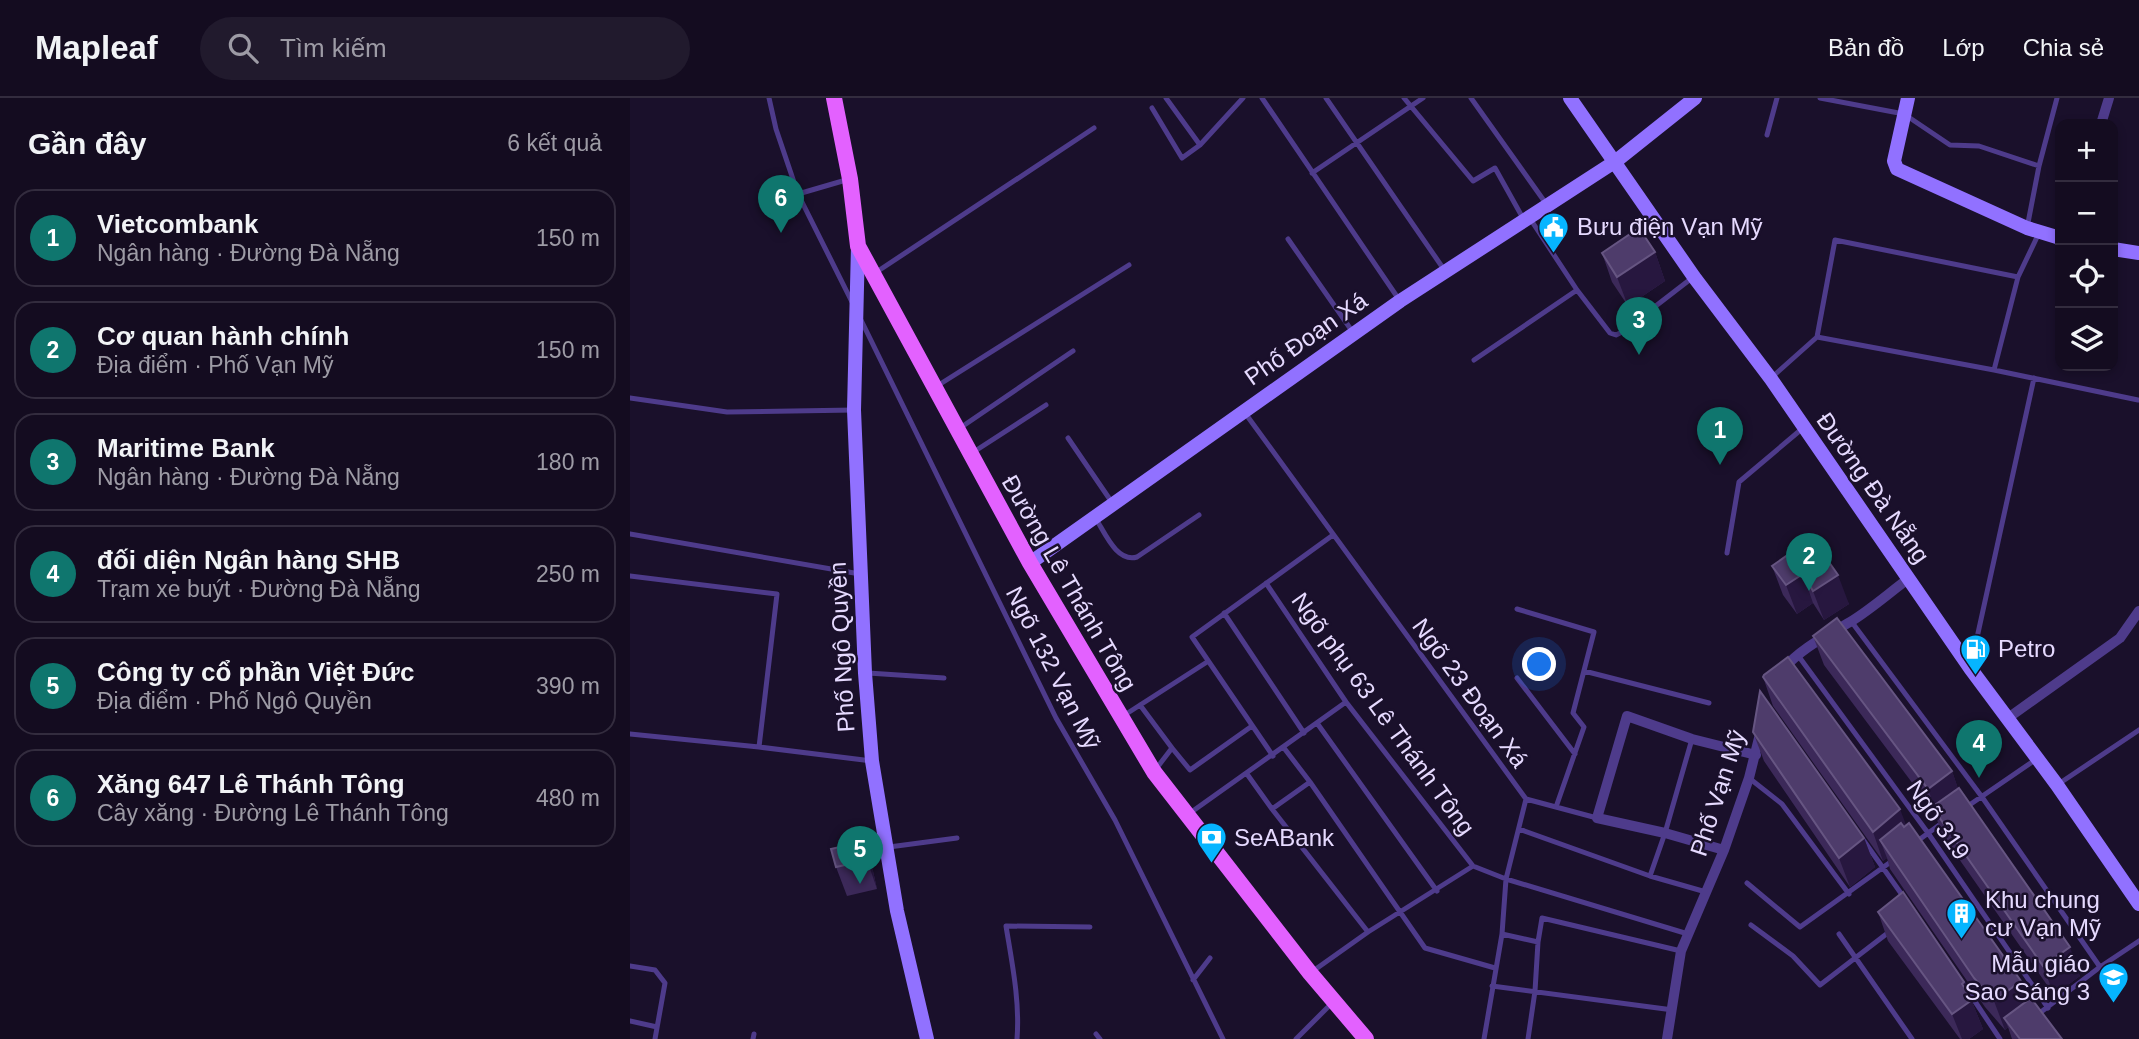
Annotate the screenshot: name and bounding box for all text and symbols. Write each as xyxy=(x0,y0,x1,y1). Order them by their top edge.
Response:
search box xyxy=(200,17,690,80)
text: Mapleaf xyxy=(35,29,158,66)
icon: search xyxy=(224,29,262,67)
text: Tìm kiếm xyxy=(280,33,387,63)
text: Bản đồ xyxy=(1828,34,1904,61)
text: Lớp xyxy=(1942,34,1985,61)
text: Chia sẻ xyxy=(2023,34,2104,61)
map controls xyxy=(2055,119,2118,371)
button: + xyxy=(2055,119,2118,182)
text: Gần đây xyxy=(28,127,146,160)
text: 6 kết quả xyxy=(507,130,602,156)
pin: 6 xyxy=(758,175,804,233)
button: − xyxy=(2055,182,2118,245)
text: Vietcombank xyxy=(97,209,258,239)
public building icon: Bưu điện Vạn Mỹ xyxy=(1537,210,1571,254)
place label: Bưu điện Vạn Mỹ xyxy=(1577,213,1763,240)
text: 1 xyxy=(47,225,59,251)
text: 150 m xyxy=(536,225,600,251)
text: Ngân hàng · Đường Đà Nẵng xyxy=(97,240,400,266)
button: locate xyxy=(2055,245,2118,308)
street label: Phố Đoạn Xá xyxy=(1239,286,1372,391)
pin: 3 xyxy=(1616,297,1662,355)
button: layers xyxy=(2055,308,2118,371)
text: Cơ quan hành chính xyxy=(97,321,349,351)
text: 2 xyxy=(47,337,59,363)
text: 150 m xyxy=(536,337,600,363)
text: Địa điểm · Phố Vạn Mỹ xyxy=(97,352,333,378)
pin: 1 xyxy=(1697,407,1743,465)
street label: Đường Đà Nẵng xyxy=(1812,407,1935,568)
text: Maritime Bank xyxy=(97,433,275,463)
text: 3 xyxy=(47,449,59,475)
text: 180 m xyxy=(536,449,600,475)
text: Ngân hàng · Đường Đà Nẵng xyxy=(97,464,400,490)
street label: Đường Lê Thánh Tông xyxy=(997,470,1142,695)
pin: 2 xyxy=(1786,533,1832,591)
text: đối diện Ngân hàng SHB xyxy=(97,545,400,575)
text: 4 xyxy=(47,561,59,587)
text: 250 m xyxy=(536,561,600,587)
street label: Phố Ngô Quyền xyxy=(824,561,859,733)
text: Trạm xe buýt · Đường Đà Nẵng xyxy=(97,576,421,602)
street label: Ngõ 132 Vạn Mỹ xyxy=(1001,582,1106,754)
street label: Ngõ phụ 63 Lê Thánh Tông xyxy=(1286,587,1480,840)
street label: Ngõ 23 Đoạn Xá xyxy=(1407,613,1534,773)
fuel station icon: Petro xyxy=(1958,632,1992,676)
place label: Petro xyxy=(1998,635,2055,662)
your location xyxy=(1522,647,1556,681)
text: Công ty cổ phần Việt Đức xyxy=(97,657,414,687)
text: 5 xyxy=(47,673,59,699)
text: 390 m xyxy=(536,673,600,699)
text: Địa điểm · Phố Ngô Quyền xyxy=(97,688,372,714)
pin: 4 xyxy=(1956,720,2002,778)
street label: Phố Vạn Mỹ xyxy=(1684,727,1751,859)
text: Xăng 647 Lê Thánh Tông xyxy=(97,769,405,799)
street label: Ngõ 319 xyxy=(1901,775,1975,865)
text: 6 xyxy=(47,785,59,811)
text: 480 m xyxy=(536,785,600,811)
text: Cây xăng · Đường Lê Thánh Tông xyxy=(97,800,449,826)
bank icon: SeABank xyxy=(1194,821,1228,865)
place label: SeABank xyxy=(1234,824,1335,851)
pin: 5 xyxy=(837,826,883,884)
place label: Khu chung cư Vạn Mỹ xyxy=(1985,886,2101,941)
building icon: Khu chung cư Vạn Mỹ xyxy=(1945,897,1979,941)
place label: Mẫu giáo Sao Sáng 3 xyxy=(1965,950,2090,1005)
school or university icon: Mẫu giáo Sao Sáng 3 xyxy=(2096,961,2130,1005)

